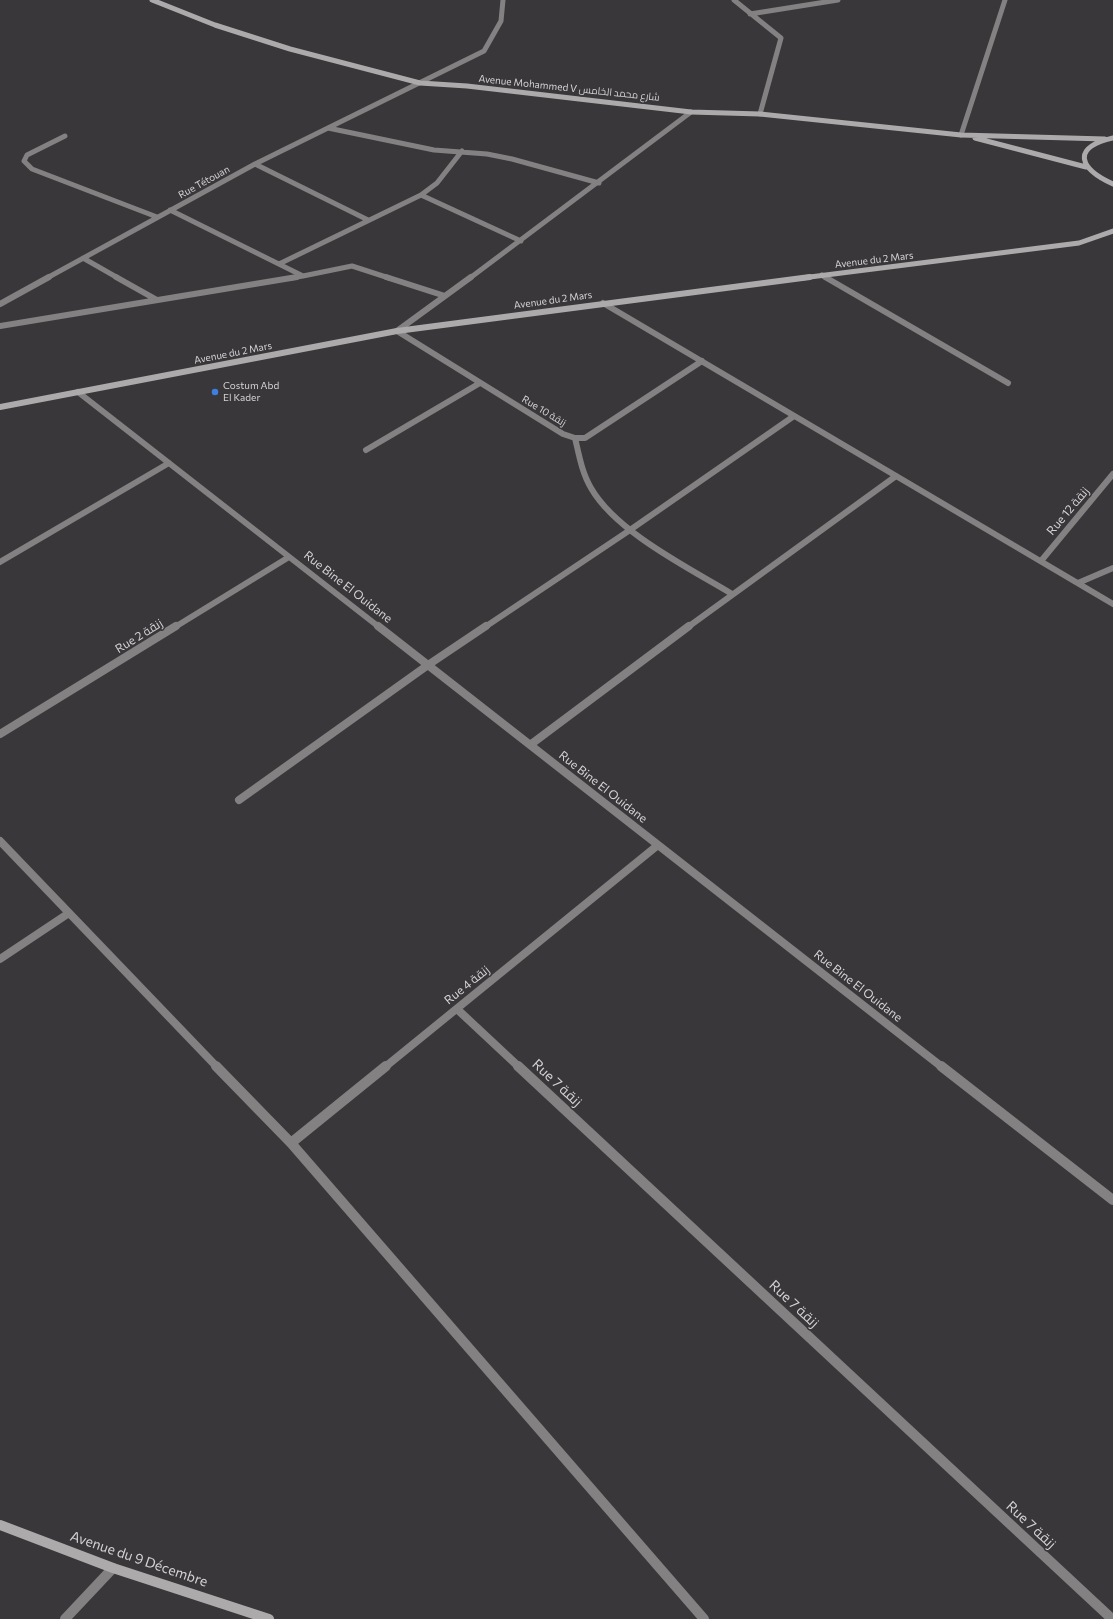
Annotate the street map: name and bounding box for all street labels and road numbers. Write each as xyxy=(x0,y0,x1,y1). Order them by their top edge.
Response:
street label: Avenue Mohammed V شارع محمد الخامس xyxy=(478,73,660,103)
street label: Rue Tétouan xyxy=(176,163,232,201)
street label: Avenue du 2 Mars xyxy=(834,249,914,271)
street label: Avenue du 2 Mars xyxy=(513,289,593,311)
street label: Avenue du 2 Mars xyxy=(193,340,273,366)
street label: Rue 10 زنقة xyxy=(520,393,568,429)
street label: Rue 12 زنقة xyxy=(1044,484,1092,538)
street label: Rue Bine El Ouidane xyxy=(301,548,395,626)
street label: Rue 2 زنقة xyxy=(113,616,165,656)
street label: Rue Bine El Ouidane xyxy=(556,748,650,826)
street label: Rue Bine El Ouidane xyxy=(811,947,905,1025)
street label: Rue 4 زنقة xyxy=(442,962,492,1008)
street label: Rue 7 زنقة xyxy=(529,1056,585,1110)
street label: Rue 7 زنقة xyxy=(766,1277,822,1331)
street label: Rue 7 زنقة xyxy=(1003,1498,1059,1552)
street label: Avenue du 9 Décembre xyxy=(68,1528,210,1590)

